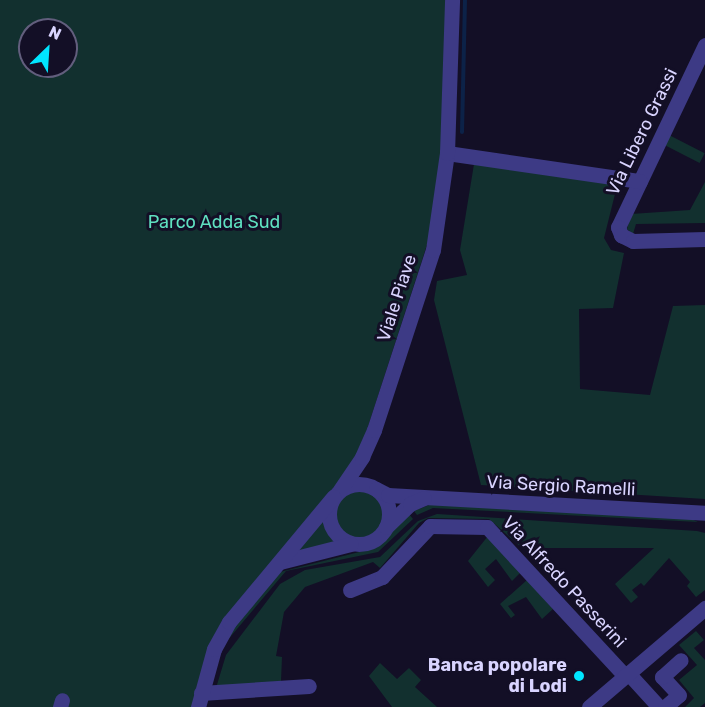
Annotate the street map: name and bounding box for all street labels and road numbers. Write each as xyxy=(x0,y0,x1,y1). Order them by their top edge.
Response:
street label: Via Libero Grassi xyxy=(602,65,682,199)
street label: Viale Piave xyxy=(373,252,421,344)
street label: Via Sergio Ramelli xyxy=(486,471,636,501)
street label: Via Alfredo Passerini xyxy=(497,512,631,652)

